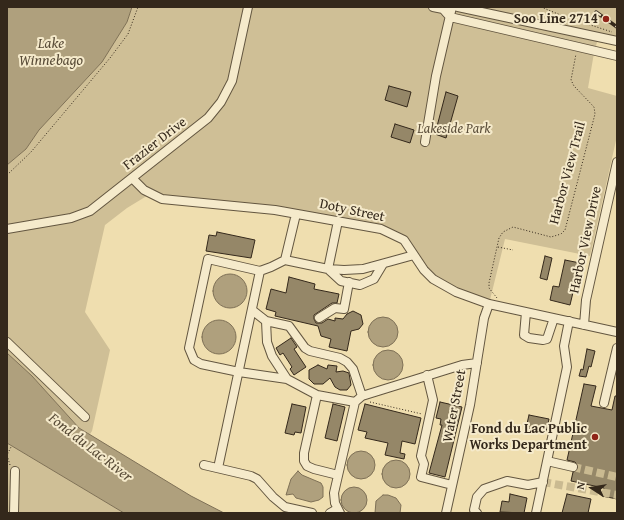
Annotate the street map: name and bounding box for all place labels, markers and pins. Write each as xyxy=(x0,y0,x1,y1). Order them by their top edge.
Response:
place label: Soo Line 2714 xyxy=(514,11,598,27)
marker: Soo Line 2714 xyxy=(601,14,611,24)
place label: Fond du Lac Public Works Department xyxy=(469,421,587,454)
marker: Fond du Lac Public Works Department xyxy=(590,432,600,442)

